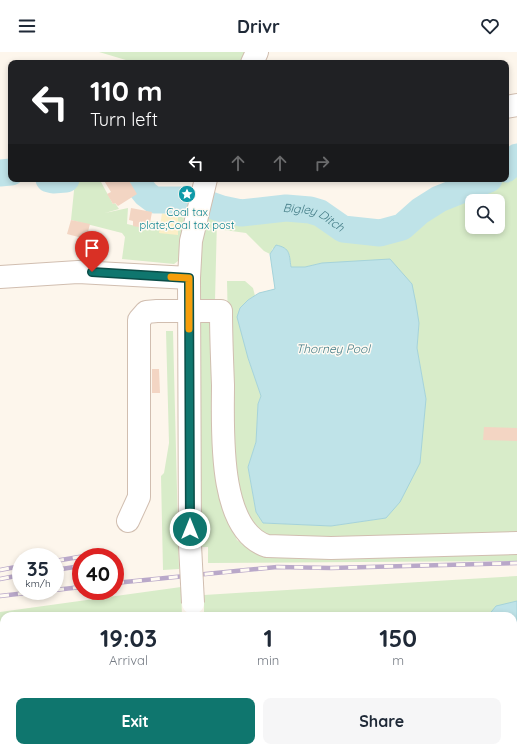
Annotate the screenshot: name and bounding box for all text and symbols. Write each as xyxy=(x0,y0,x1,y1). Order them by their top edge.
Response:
icon: menu xyxy=(16,15,38,37)
text: Drivr xyxy=(237,15,280,38)
icon: heart xyxy=(479,15,501,37)
text: 110 m xyxy=(90,73,163,108)
icon: left xyxy=(24,76,76,128)
text: Turn left xyxy=(90,108,158,131)
icon: left xyxy=(185,152,207,174)
icon: ahead xyxy=(227,152,249,174)
icon: ahead xyxy=(269,152,291,174)
icon: right xyxy=(311,152,333,174)
place icon: Coal tax plate;Coal tax post xyxy=(177,184,197,204)
map controls xyxy=(465,194,505,234)
button: search xyxy=(465,194,505,234)
water label: Bigley Ditch xyxy=(282,200,348,235)
place label: Coal tax plate;Coal tax post xyxy=(140,205,235,232)
pin xyxy=(75,231,109,272)
icon: arrive xyxy=(81,237,103,259)
water label: Thorney Pool xyxy=(296,341,371,356)
position arrow xyxy=(169,508,211,550)
speed limit sign: 40 xyxy=(72,548,124,600)
text: 35 xyxy=(27,556,49,581)
text: km/h xyxy=(25,577,51,590)
text: 19:03 xyxy=(100,623,157,653)
text: 1 xyxy=(263,623,273,653)
text: 150 xyxy=(379,623,417,653)
text: Arrival xyxy=(109,652,148,668)
text: min xyxy=(257,652,279,668)
text: m xyxy=(392,652,404,668)
button: Exit xyxy=(16,698,255,744)
button: Share xyxy=(263,698,501,744)

